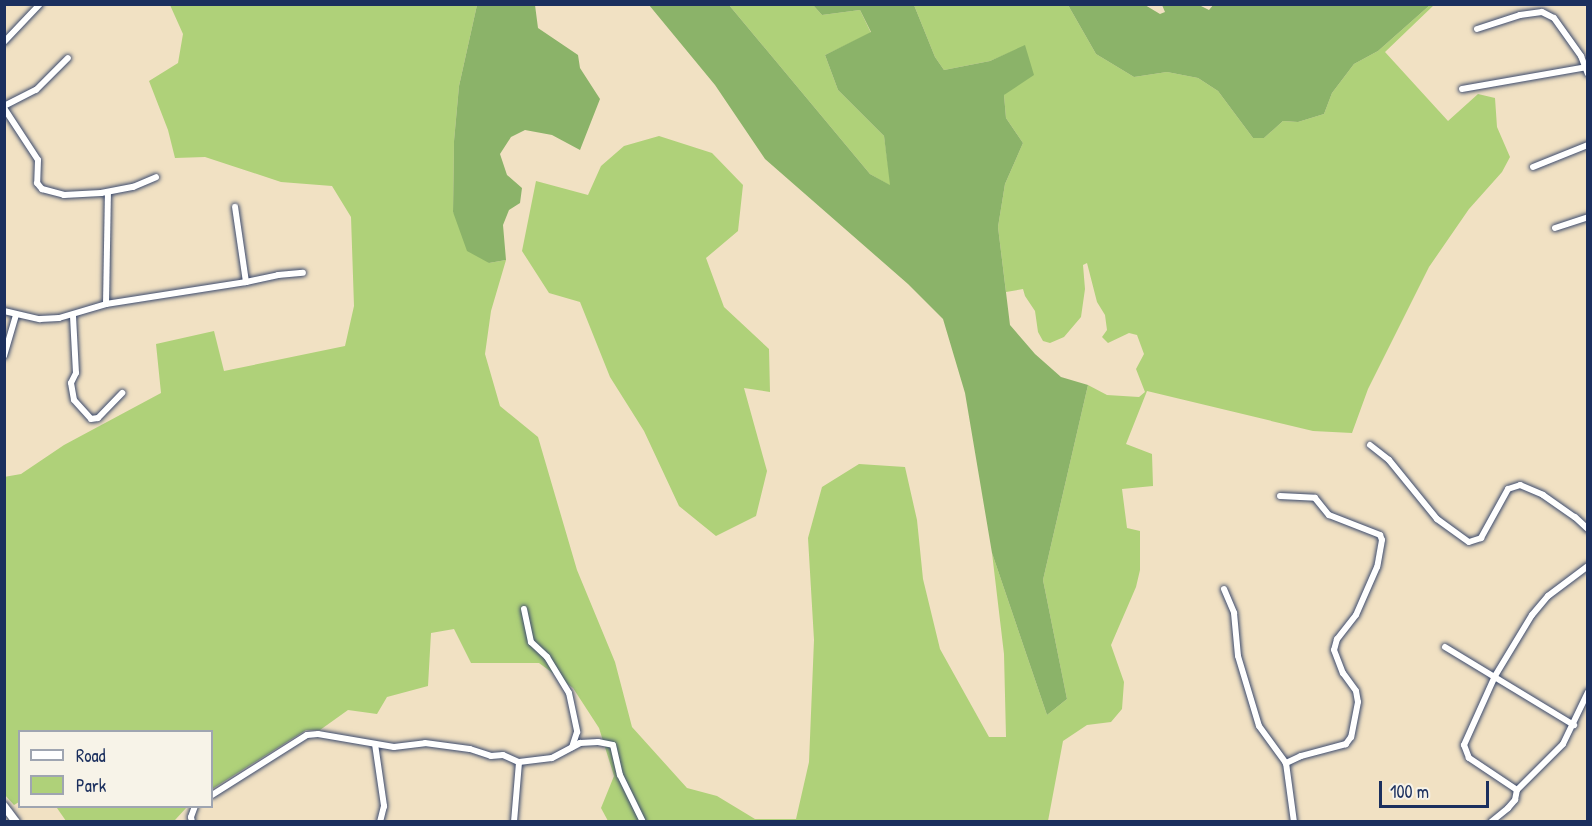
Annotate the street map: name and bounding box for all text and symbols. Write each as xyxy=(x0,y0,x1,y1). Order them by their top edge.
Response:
legend xyxy=(18,730,213,808)
text: Road xyxy=(76,743,106,768)
scale bar xyxy=(1382,769,1492,807)
text: Park xyxy=(76,773,106,798)
text: 100 m xyxy=(1390,779,1429,804)

